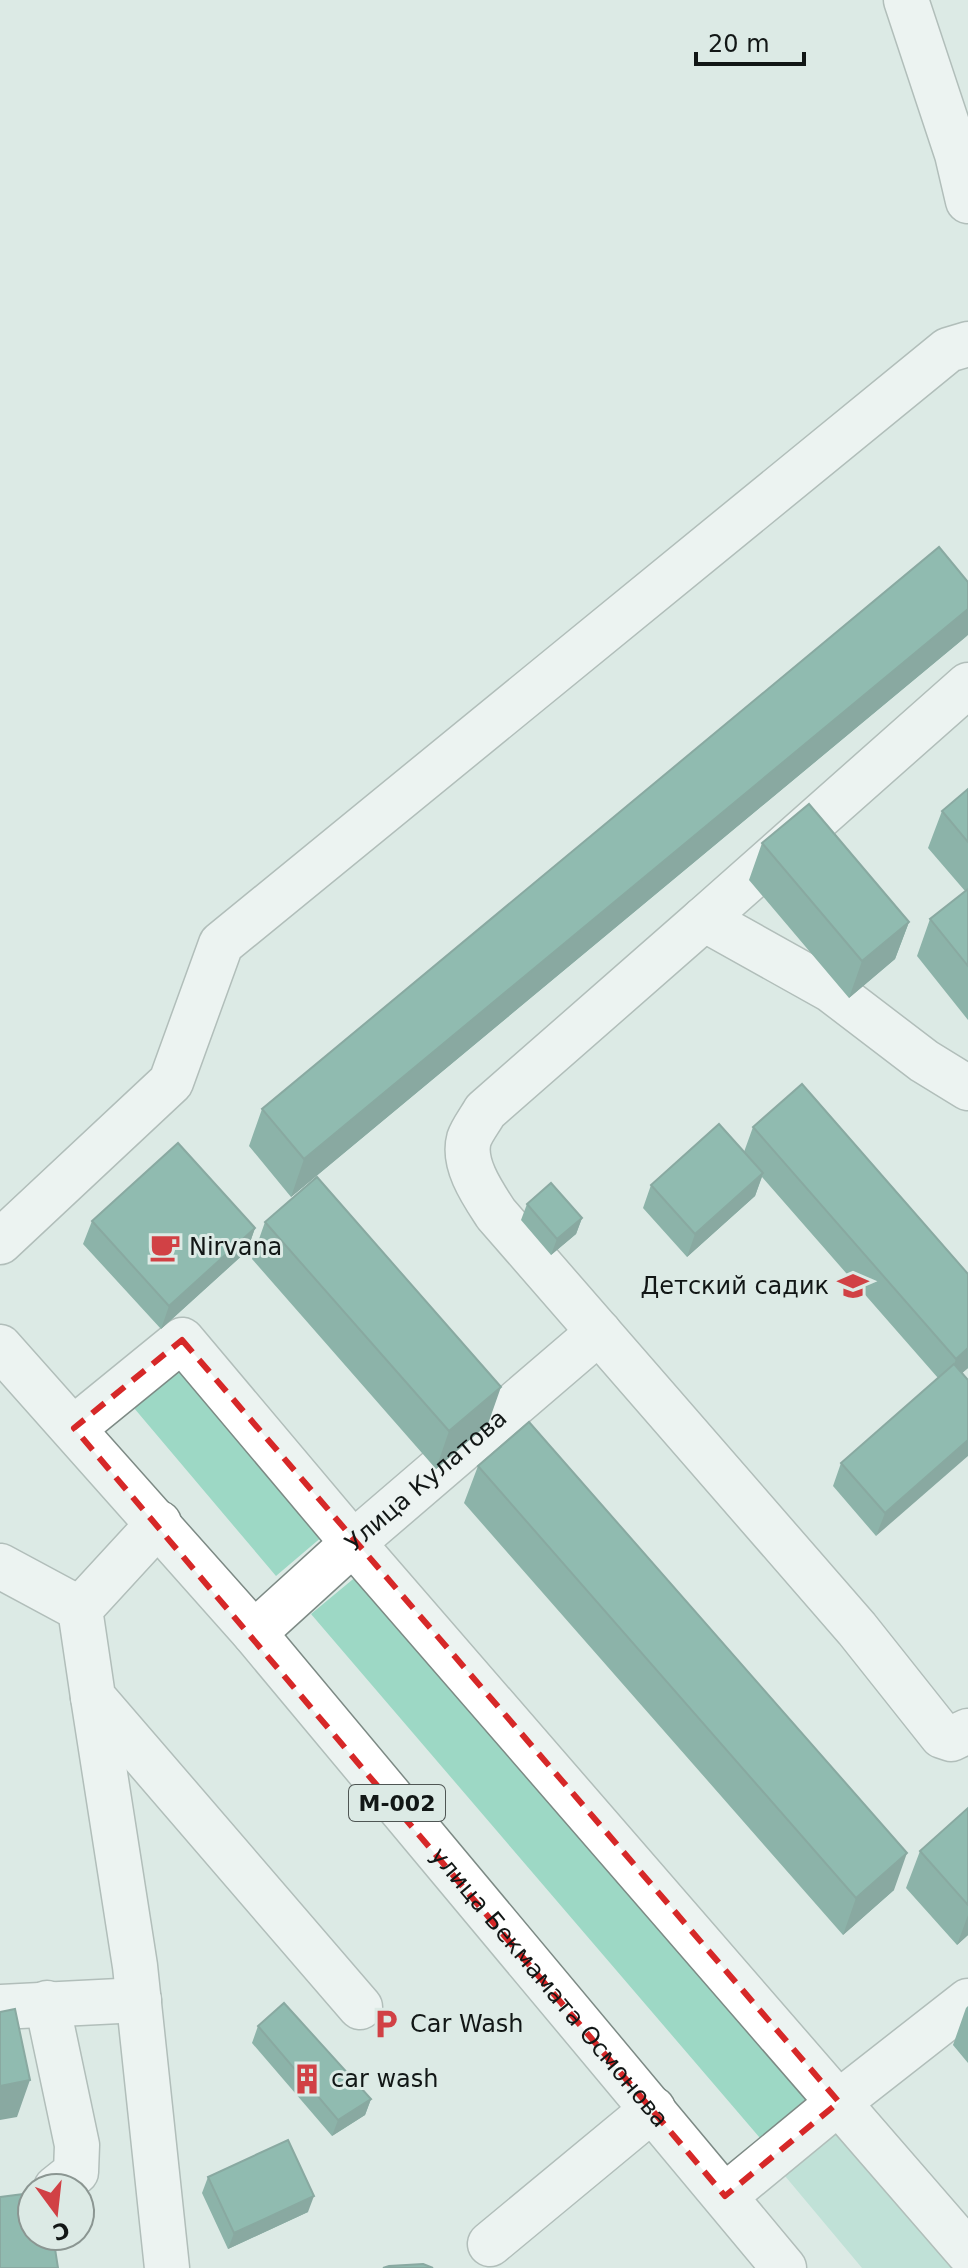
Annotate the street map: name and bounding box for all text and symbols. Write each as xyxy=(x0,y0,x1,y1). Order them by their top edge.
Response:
scale bar xyxy=(696,16,804,66)
text: 20 m xyxy=(708,30,770,58)
cafe icon: Nirvana xyxy=(148,1230,182,1264)
place label: Nirvana xyxy=(189,1233,282,1261)
school or university icon: Детский садик xyxy=(836,1269,870,1303)
place label: Детский садик xyxy=(640,1272,829,1300)
street label: Улица Кулатова xyxy=(340,1404,512,1557)
road number: M-002 xyxy=(349,1785,445,1821)
street label: улица Бекмамата Осмонова xyxy=(425,1842,674,2133)
parking icon: Car Wash xyxy=(369,2007,403,2041)
place label: Car Wash xyxy=(410,2010,524,2038)
building icon: car wash xyxy=(290,2062,324,2096)
place label: car wash xyxy=(331,2065,438,2093)
north arrow xyxy=(16,2172,96,2252)
text: С xyxy=(50,2217,72,2245)

